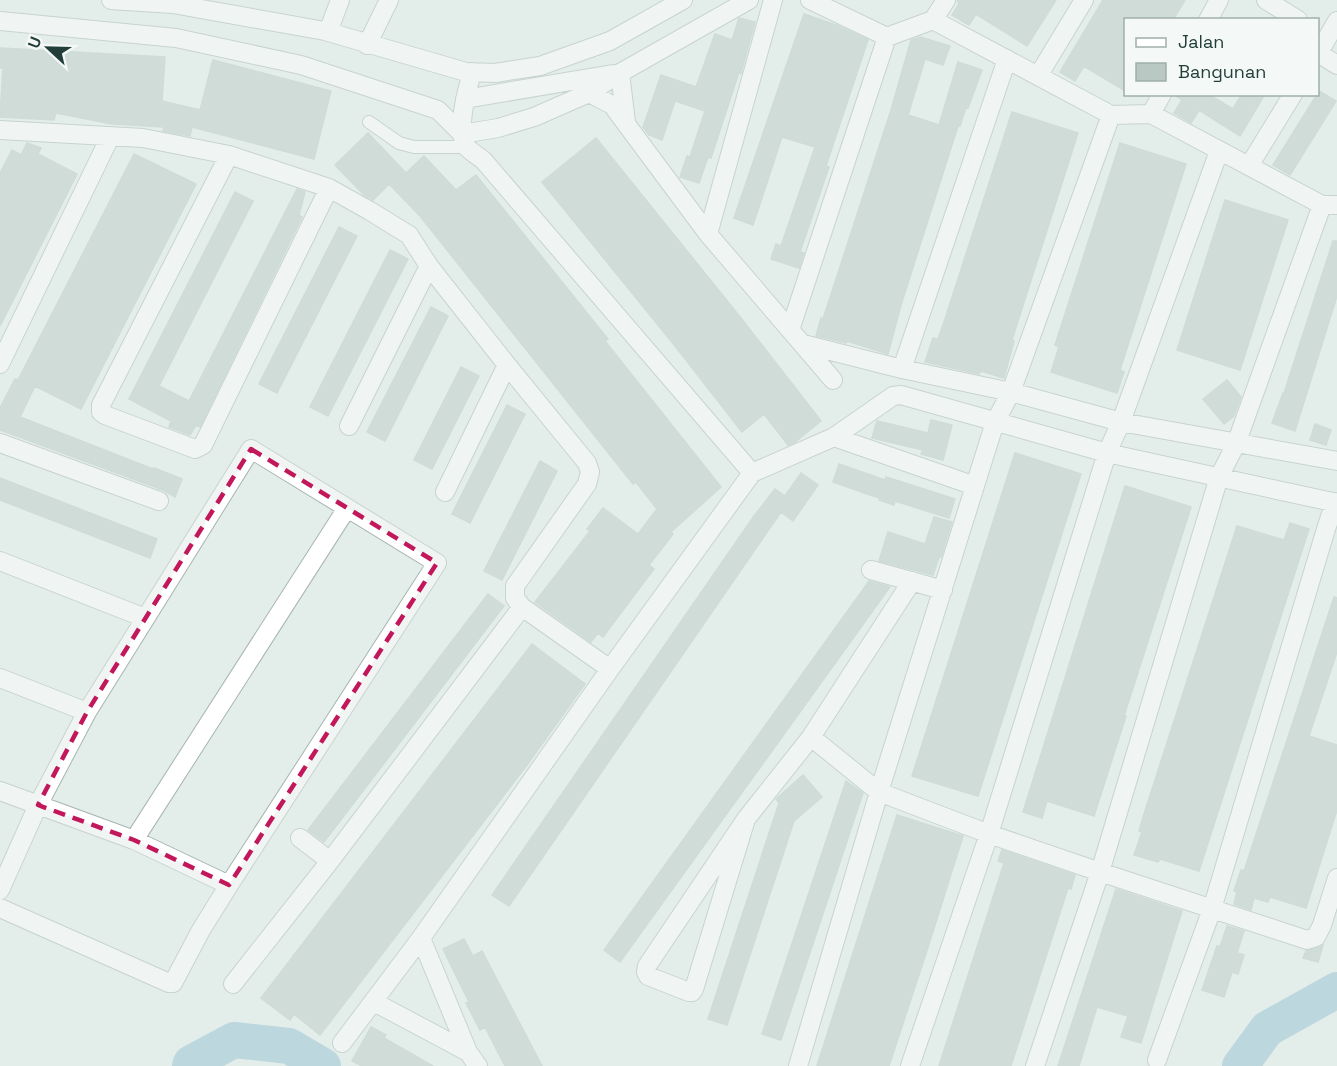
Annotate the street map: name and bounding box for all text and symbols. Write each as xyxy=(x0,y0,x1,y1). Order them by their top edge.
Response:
north arrow xyxy=(18,18,78,78)
legend xyxy=(1124,18,1319,96)
text: Jalan xyxy=(1178,30,1224,53)
text: U xyxy=(23,34,46,51)
text: Bangunan xyxy=(1178,60,1266,83)

